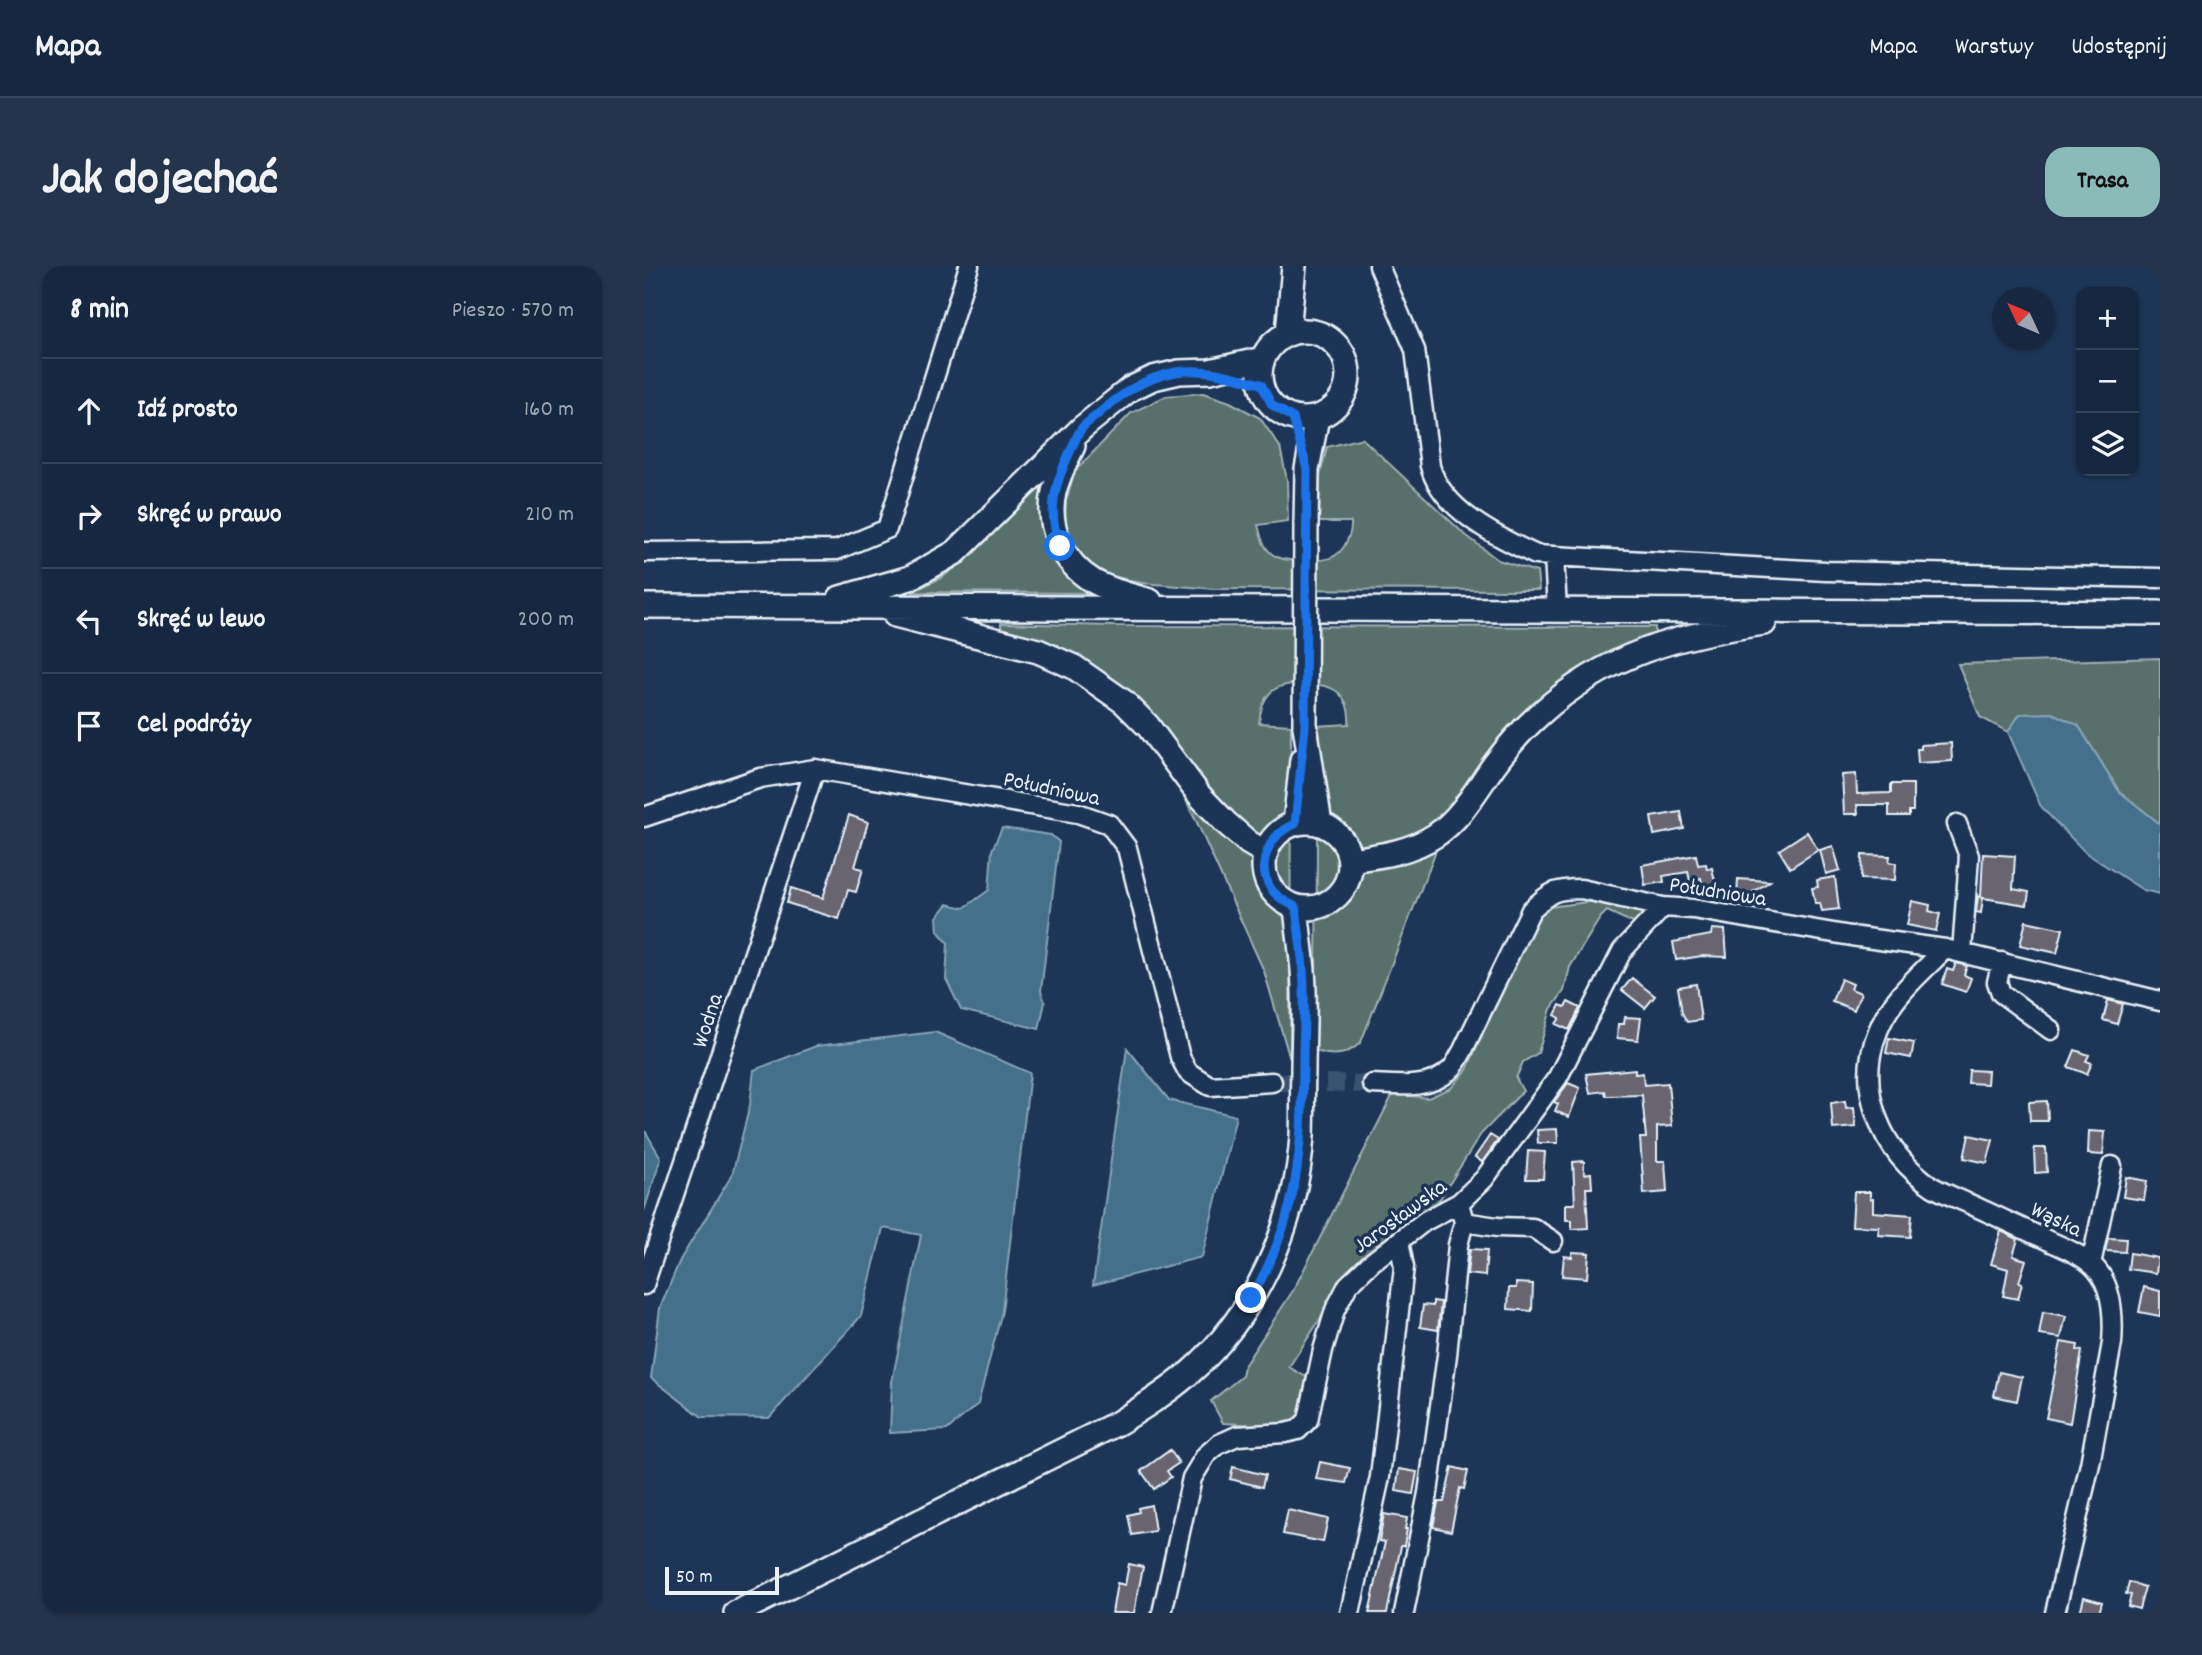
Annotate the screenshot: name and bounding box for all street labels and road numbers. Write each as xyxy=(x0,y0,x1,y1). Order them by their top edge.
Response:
street label: Południowa xyxy=(1000,764,1104,817)
street label: Południowa xyxy=(1667,870,1770,918)
street label: Wodna xyxy=(685,988,734,1053)
street label: Jarosławska xyxy=(1347,1172,1456,1263)
street label: Wąska xyxy=(2024,1195,2088,1248)

